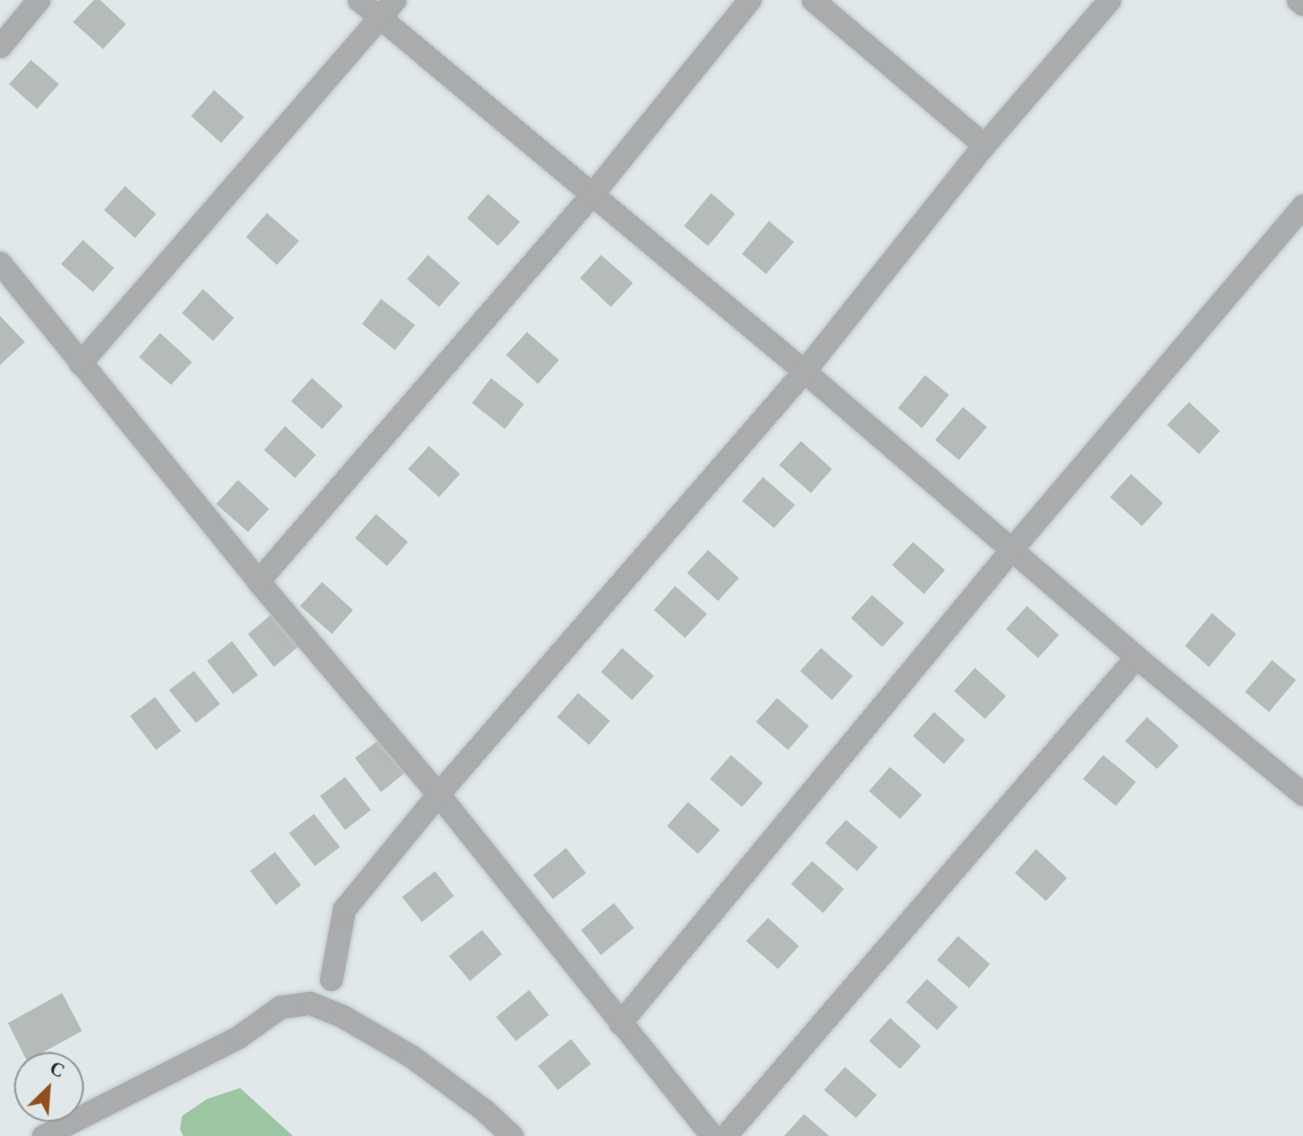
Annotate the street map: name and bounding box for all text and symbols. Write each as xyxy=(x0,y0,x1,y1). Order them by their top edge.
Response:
north arrow xyxy=(14,1052,84,1122)
text: С xyxy=(47,1057,68,1082)

